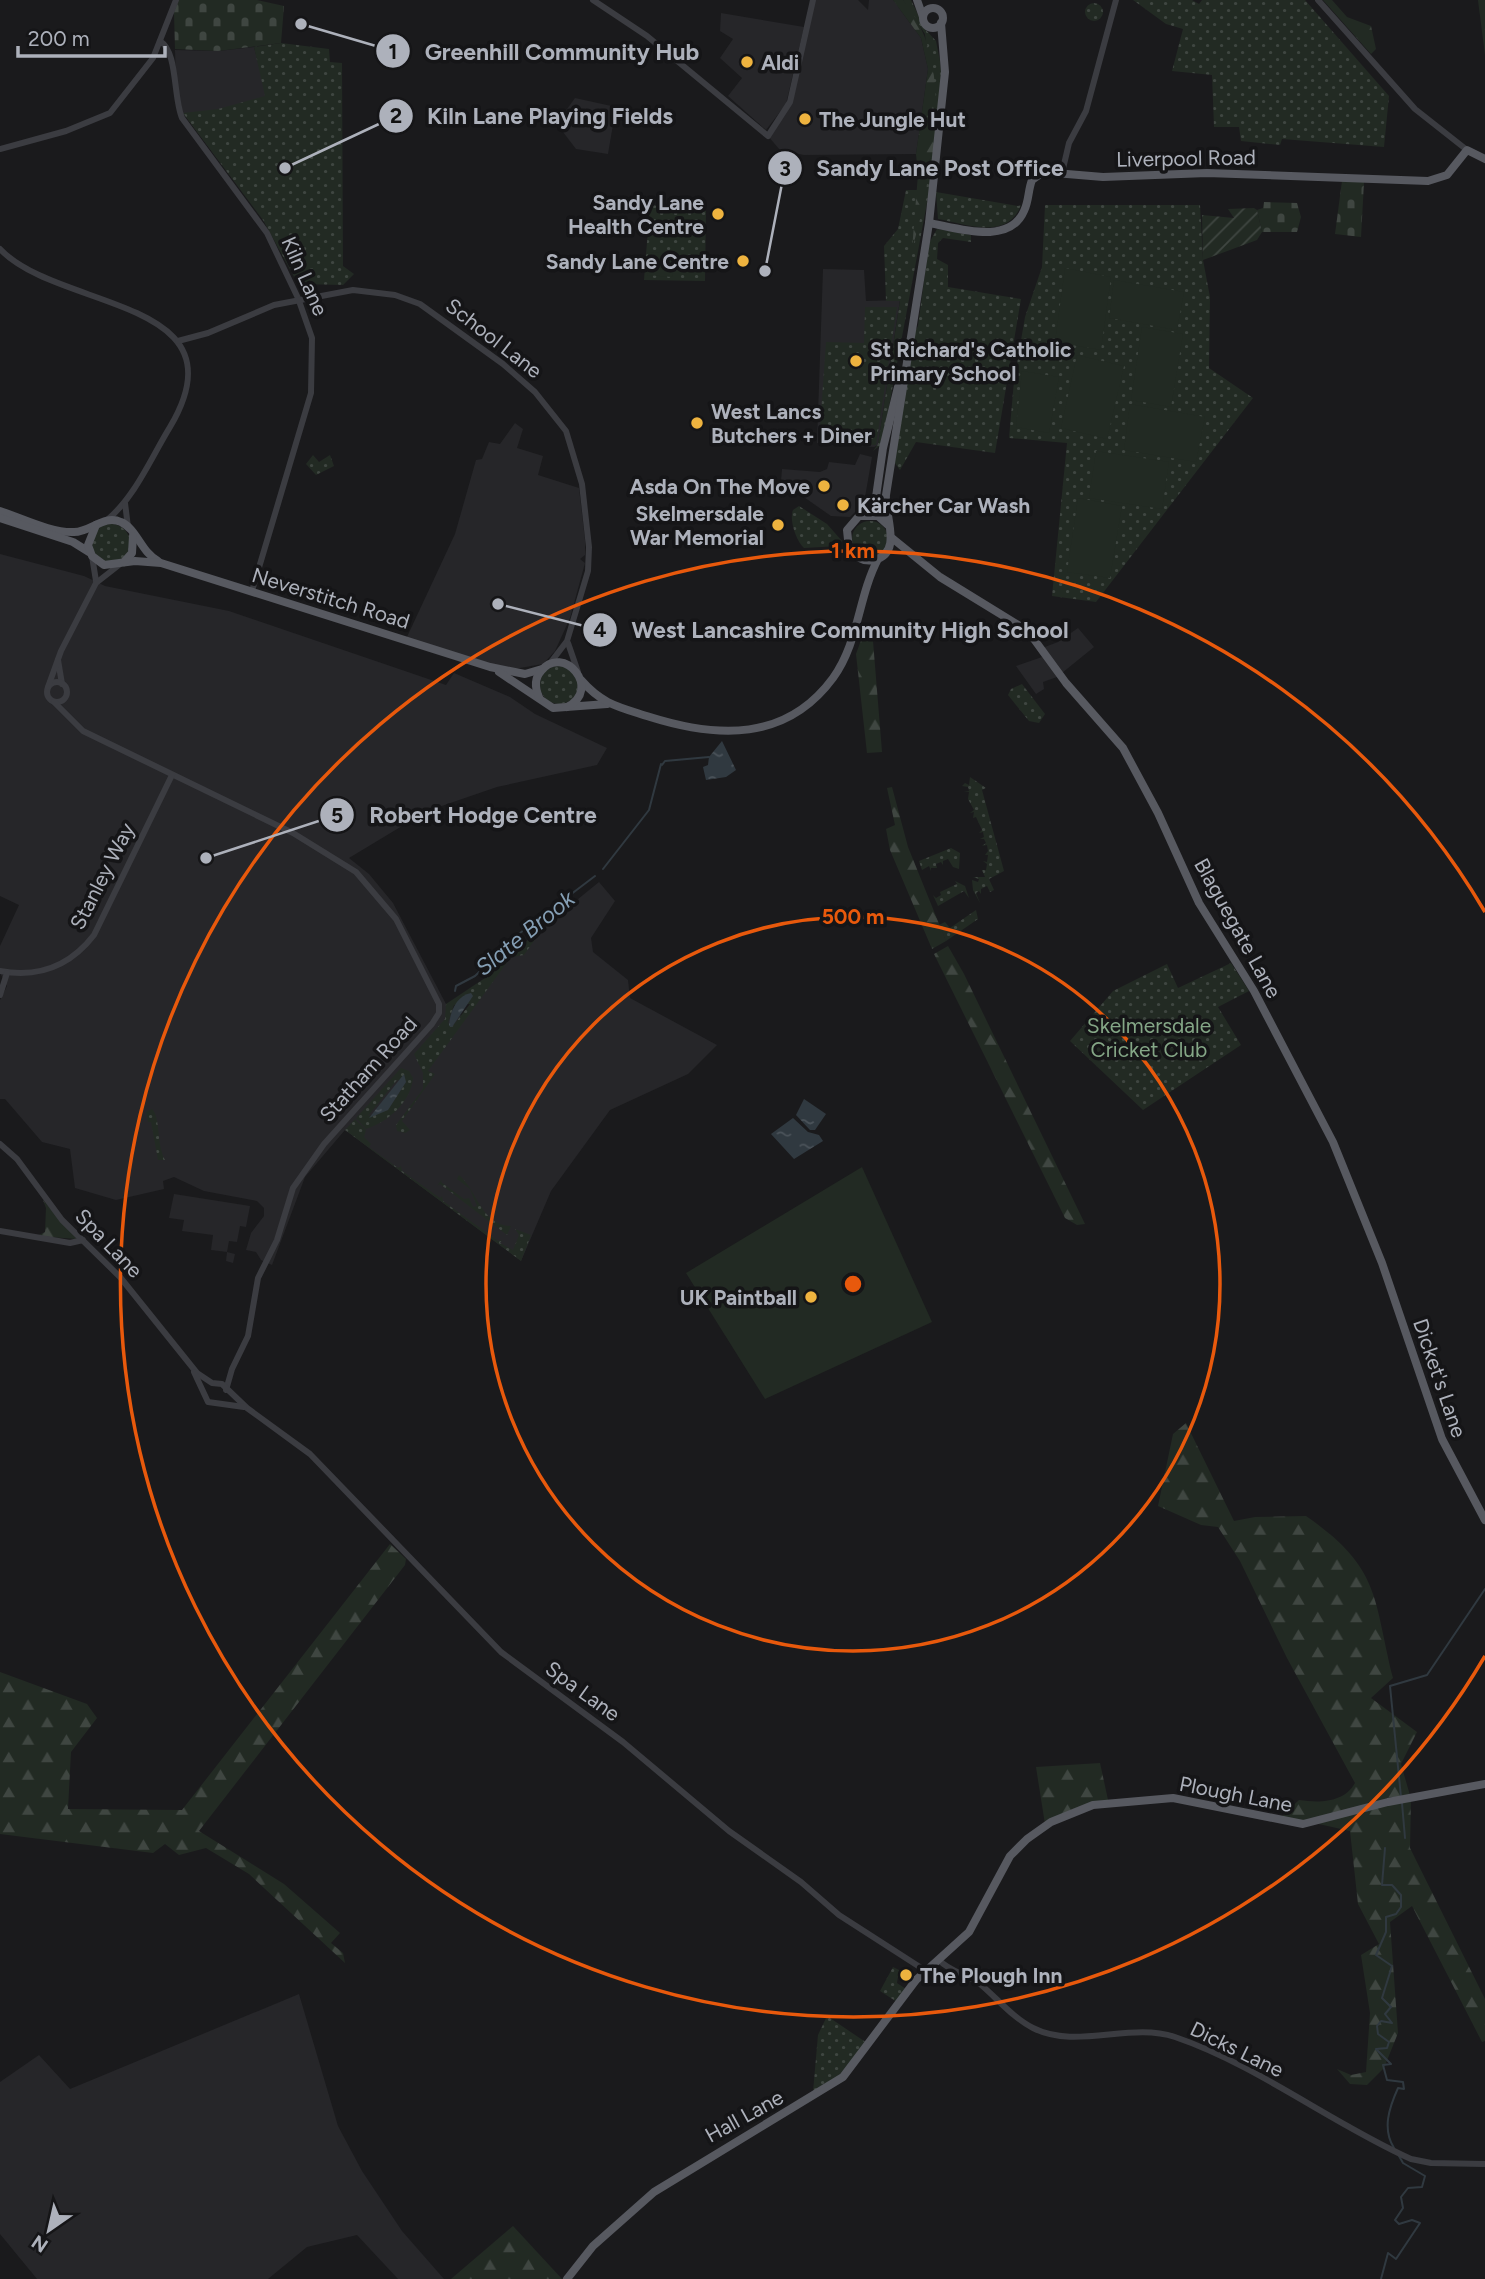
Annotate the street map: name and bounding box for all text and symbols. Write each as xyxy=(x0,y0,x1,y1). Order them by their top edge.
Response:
scale bar xyxy=(18,14,164,58)
text: 200 m xyxy=(28,26,90,51)
callout: Greenhill Community Hub xyxy=(376,29,713,73)
text: Greenhill Community Hub xyxy=(425,38,700,66)
text: 1 xyxy=(389,39,397,64)
place label: Aldi xyxy=(761,50,799,75)
marker: Aldi xyxy=(739,54,755,70)
callout: Kiln Lane Playing Fields xyxy=(378,94,687,138)
text: Kiln Lane Playing Fields xyxy=(427,102,673,130)
text: 2 xyxy=(390,103,402,128)
place label: The Jungle Hut xyxy=(819,107,966,132)
marker: The Jungle Hut xyxy=(797,111,813,127)
street label: Liverpool Road xyxy=(1116,144,1256,172)
callout: Sandy Lane Post Office xyxy=(768,146,1078,190)
text: Sandy Lane Post Office xyxy=(816,154,1064,182)
text: 3 xyxy=(779,156,791,181)
place label: Sandy Lane Health Centre xyxy=(568,190,704,239)
marker: Sandy Lane Health Centre xyxy=(710,206,726,222)
street label: Kiln Lane xyxy=(276,233,334,319)
place label: Sandy Lane Centre xyxy=(546,249,729,274)
marker: Sandy Lane Centre xyxy=(735,253,751,269)
street label: School Lane xyxy=(441,293,547,383)
place label: St Richard's Catholic Primary School xyxy=(870,337,1072,386)
marker: St Richard's Catholic Primary School xyxy=(848,353,864,369)
place label: West Lancs Butchers + Diner xyxy=(711,399,872,448)
marker: West Lancs Butchers + Diner xyxy=(689,415,705,431)
place label: Asda On The Move xyxy=(630,474,810,499)
marker: Asda On The Move xyxy=(816,478,832,494)
place label: Kärcher Car Wash xyxy=(857,493,1030,518)
marker: Kärcher Car Wash xyxy=(835,497,851,513)
place label: Skelmersdale War Memorial xyxy=(630,501,764,550)
marker: Skelmersdale War Memorial xyxy=(770,517,786,533)
text: 1 km xyxy=(831,538,875,563)
street label: Neverstitch Road xyxy=(249,562,413,634)
callout: West Lancashire Community High School xyxy=(582,608,1082,652)
text: West Lancashire Community High School xyxy=(631,616,1069,644)
text: 4 xyxy=(593,617,607,642)
callout: Robert Hodge Centre xyxy=(320,793,611,837)
text: Robert Hodge Centre xyxy=(369,801,597,829)
text: 5 xyxy=(331,803,343,828)
street label: Stanley Way xyxy=(64,819,140,933)
street label: Blaguegate Lane xyxy=(1189,854,1287,1002)
water label: Slate Brook xyxy=(470,884,581,982)
text: 500 m xyxy=(822,904,884,929)
street label: Statham Road xyxy=(314,1011,422,1127)
park label: Skelmersdale Cricket Club xyxy=(1087,1013,1211,1062)
street label: Spa Lane xyxy=(70,1203,148,1283)
centre of rings xyxy=(841,1272,865,1296)
place label: UK Paintball xyxy=(680,1285,797,1310)
marker: UK Paintball xyxy=(803,1289,819,1305)
street label: Dicket's Lane xyxy=(1408,1315,1472,1441)
street label: Spa Lane xyxy=(541,1656,625,1726)
street label: Plough Lane xyxy=(1177,1771,1295,1817)
place label: The Plough Inn xyxy=(920,1963,1062,1988)
marker: The Plough Inn xyxy=(898,1967,914,1983)
street label: Dicks Lane xyxy=(1186,2016,1288,2082)
street label: Hall Lane xyxy=(700,2084,788,2148)
north arrow xyxy=(14,2195,84,2265)
text: N xyxy=(27,2230,52,2257)

